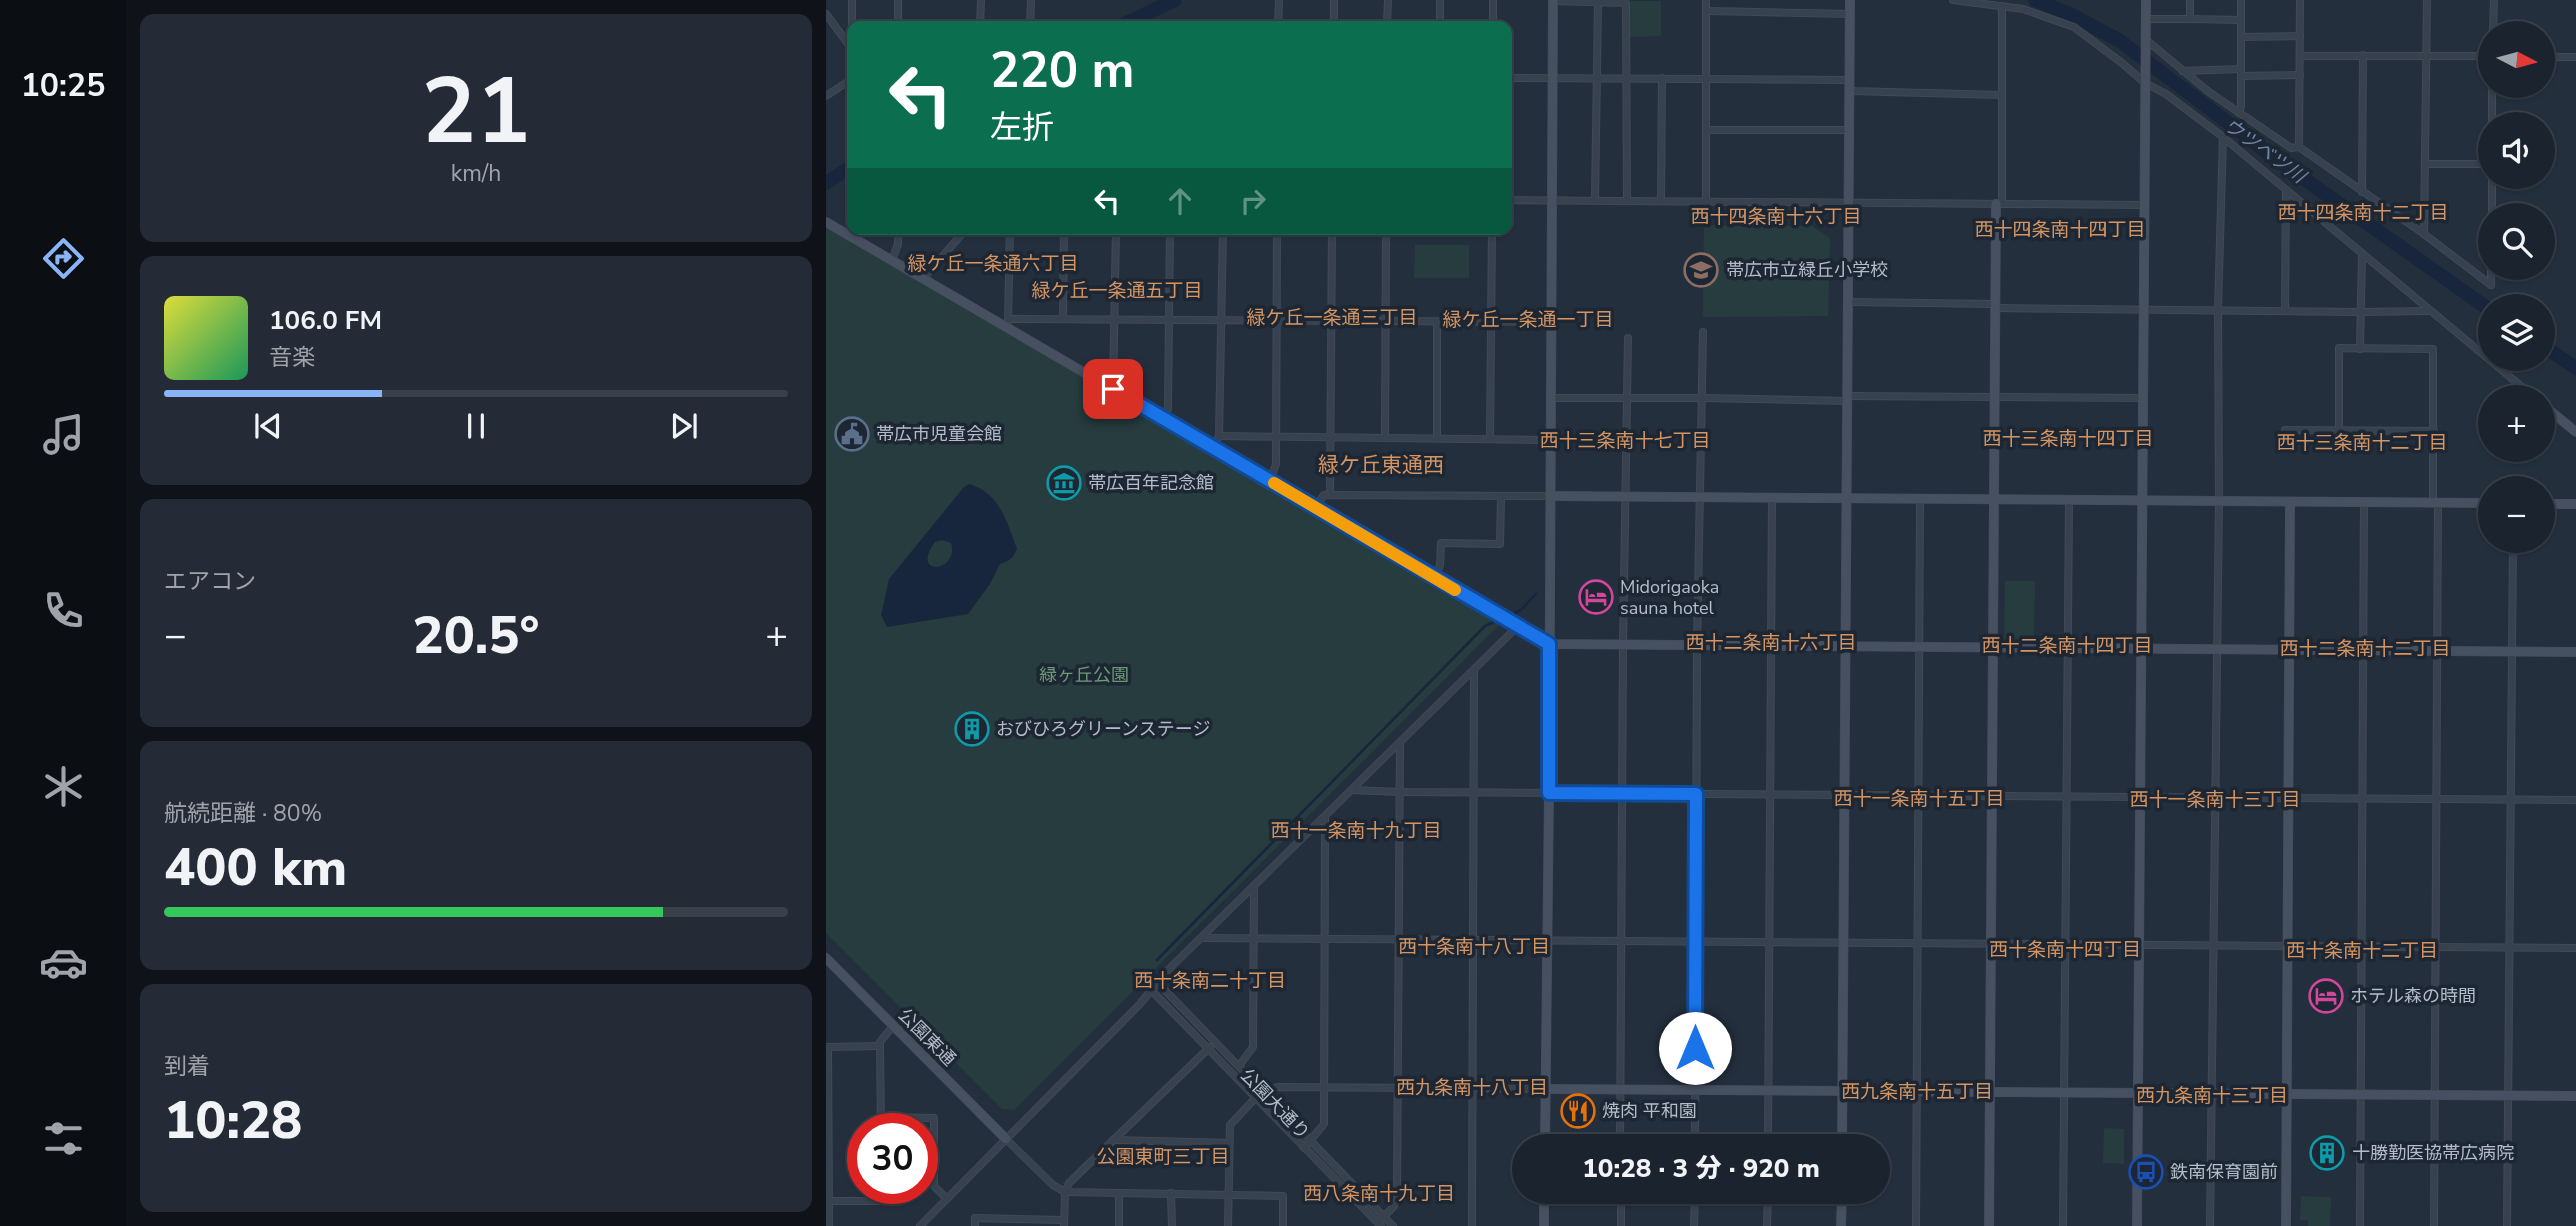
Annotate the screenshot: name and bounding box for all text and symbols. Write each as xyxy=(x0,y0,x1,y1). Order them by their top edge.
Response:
north arrow xyxy=(2478,21,2555,98)
map controls xyxy=(2478,21,2555,553)
text: 220 m xyxy=(990,37,1134,104)
icon: left xyxy=(875,49,966,140)
text: 21 xyxy=(421,50,531,174)
text: 10:25 xyxy=(21,64,105,107)
text: 左折 xyxy=(990,106,1054,149)
water label: ウツベツ川 xyxy=(2218,112,2312,190)
button: sound xyxy=(2478,112,2555,189)
text: km/h xyxy=(451,158,501,189)
icon: left xyxy=(1088,182,1126,220)
icon: ahead xyxy=(1161,182,1199,220)
icon: right xyxy=(1234,182,1272,220)
district label: 西十四条南十二丁目 xyxy=(2277,200,2449,226)
button: search xyxy=(2478,203,2555,280)
district label: 西十四条南十六丁目 xyxy=(1690,204,1862,230)
district label: 西十四条南十四丁目 xyxy=(1974,217,2146,243)
icon: directions xyxy=(39,234,88,283)
district label: 緑ケ丘一条通六丁目 xyxy=(907,251,1079,277)
school or university icon: 帯広市立緑丘小学校 xyxy=(1682,251,1720,289)
place label: 帯広市立緑丘小学校 xyxy=(1726,258,1888,282)
district label: 緑ケ丘一条通五丁目 xyxy=(1031,278,1203,304)
button: layers xyxy=(2478,294,2555,371)
text: 106.0 FM xyxy=(269,303,382,338)
district label: 緑ケ丘一条通三丁目 xyxy=(1246,305,1418,331)
district label: 緑ケ丘一条通一丁目 xyxy=(1442,307,1614,333)
text: 音楽 xyxy=(269,342,315,373)
pin xyxy=(1083,359,1143,419)
icon: arrive xyxy=(1094,370,1132,408)
button: + xyxy=(2478,385,2555,462)
icon: previous xyxy=(249,407,287,445)
icon: pause xyxy=(457,407,495,445)
icon: next xyxy=(665,407,703,445)
icon: music xyxy=(39,410,88,459)
public building icon: 帯広市児童会館 xyxy=(833,415,871,453)
place label: 帯広市児童会館 xyxy=(876,422,1002,446)
district label: 西十三条南十四丁目 xyxy=(1982,426,2154,452)
district label: 西十三条南十七丁目 xyxy=(1539,428,1711,454)
district label: 西十三条南十二丁目 xyxy=(2276,430,2448,456)
district label: 緑ケ丘東通西 xyxy=(1318,451,1444,479)
museum icon: 帯広百年記念館 xyxy=(1045,464,1083,502)
place label: 帯広百年記念館 xyxy=(1088,471,1214,495)
button: − xyxy=(2478,476,2555,553)
text: エアコン xyxy=(164,566,256,597)
place label: Midorigaoka sauna hotel xyxy=(1620,575,1719,620)
hotel icon: Midorigaoka sauna hotel xyxy=(1577,578,1615,616)
icon: phone xyxy=(39,586,88,635)
text: 20.5° xyxy=(412,600,540,671)
text: − xyxy=(164,610,187,661)
text: + xyxy=(765,610,788,661)
district label: 西十二条南十六丁目 xyxy=(1685,630,1857,656)
district label: 西十二条南十四丁目 xyxy=(1981,633,2153,659)
district label: 西十二条南十二丁目 xyxy=(2279,636,2451,662)
park label: 緑ヶ丘公園 xyxy=(1039,663,1129,687)
building icon: おびひろグリーンステージ xyxy=(953,710,991,748)
place label: おびひろグリーンステージ xyxy=(996,717,1210,741)
icon: climate xyxy=(39,762,88,811)
district label: 西十一条南十五丁目 xyxy=(1833,786,2005,812)
district label: 西十一条南十三丁目 xyxy=(2129,787,2301,813)
text: 航続距離 · 80% xyxy=(164,798,322,829)
district label: 西十一条南十九丁目 xyxy=(1270,818,1442,844)
text: 400 km xyxy=(164,832,347,903)
district label: 西十条南十八丁目 xyxy=(1398,934,1550,960)
district label: 西十条南十四丁目 xyxy=(1989,937,2141,963)
icon: car xyxy=(39,938,88,987)
district label: 西十条南十二丁目 xyxy=(2286,938,2438,964)
district label: 西十条南二十丁目 xyxy=(1134,968,1286,994)
hotel icon: ホテル森の時間 xyxy=(2307,977,2345,1015)
place label: ホテル森の時間 xyxy=(2350,984,2476,1008)
street label: 公園東通 xyxy=(893,1003,961,1071)
position arrow xyxy=(1658,1011,1732,1085)
text: 到着 xyxy=(164,1051,210,1082)
street label: 公園大通り xyxy=(1235,1063,1315,1145)
district label: 西九条南十八丁目 xyxy=(1396,1075,1548,1101)
district label: 西九条南十五丁目 xyxy=(1841,1079,1993,1105)
district label: 西九条南十三丁目 xyxy=(2136,1083,2288,1109)
text: 10:28 xyxy=(164,1085,302,1156)
restaurant icon: 焼肉 平和園 xyxy=(1559,1092,1597,1130)
place label: 焼肉 平和園 xyxy=(1602,1099,1697,1123)
speed limit sign: 30 xyxy=(847,1113,938,1204)
icon: filters xyxy=(39,1114,88,1163)
building icon: 十勝勤医協帯広病院 xyxy=(2308,1134,2346,1172)
place label: 十勝勤医協帯広病院 xyxy=(2352,1141,2514,1165)
district label: 公園東町三丁目 xyxy=(1096,1144,1230,1170)
text: 10:28 · 3 分 · 920 m xyxy=(1582,1151,1820,1186)
bus stop icon: 鉄南保育園前 xyxy=(2127,1153,2165,1191)
place label: 鉄南保育園前 xyxy=(2170,1160,2278,1184)
district label: 西八条南十九丁目 xyxy=(1303,1181,1455,1207)

